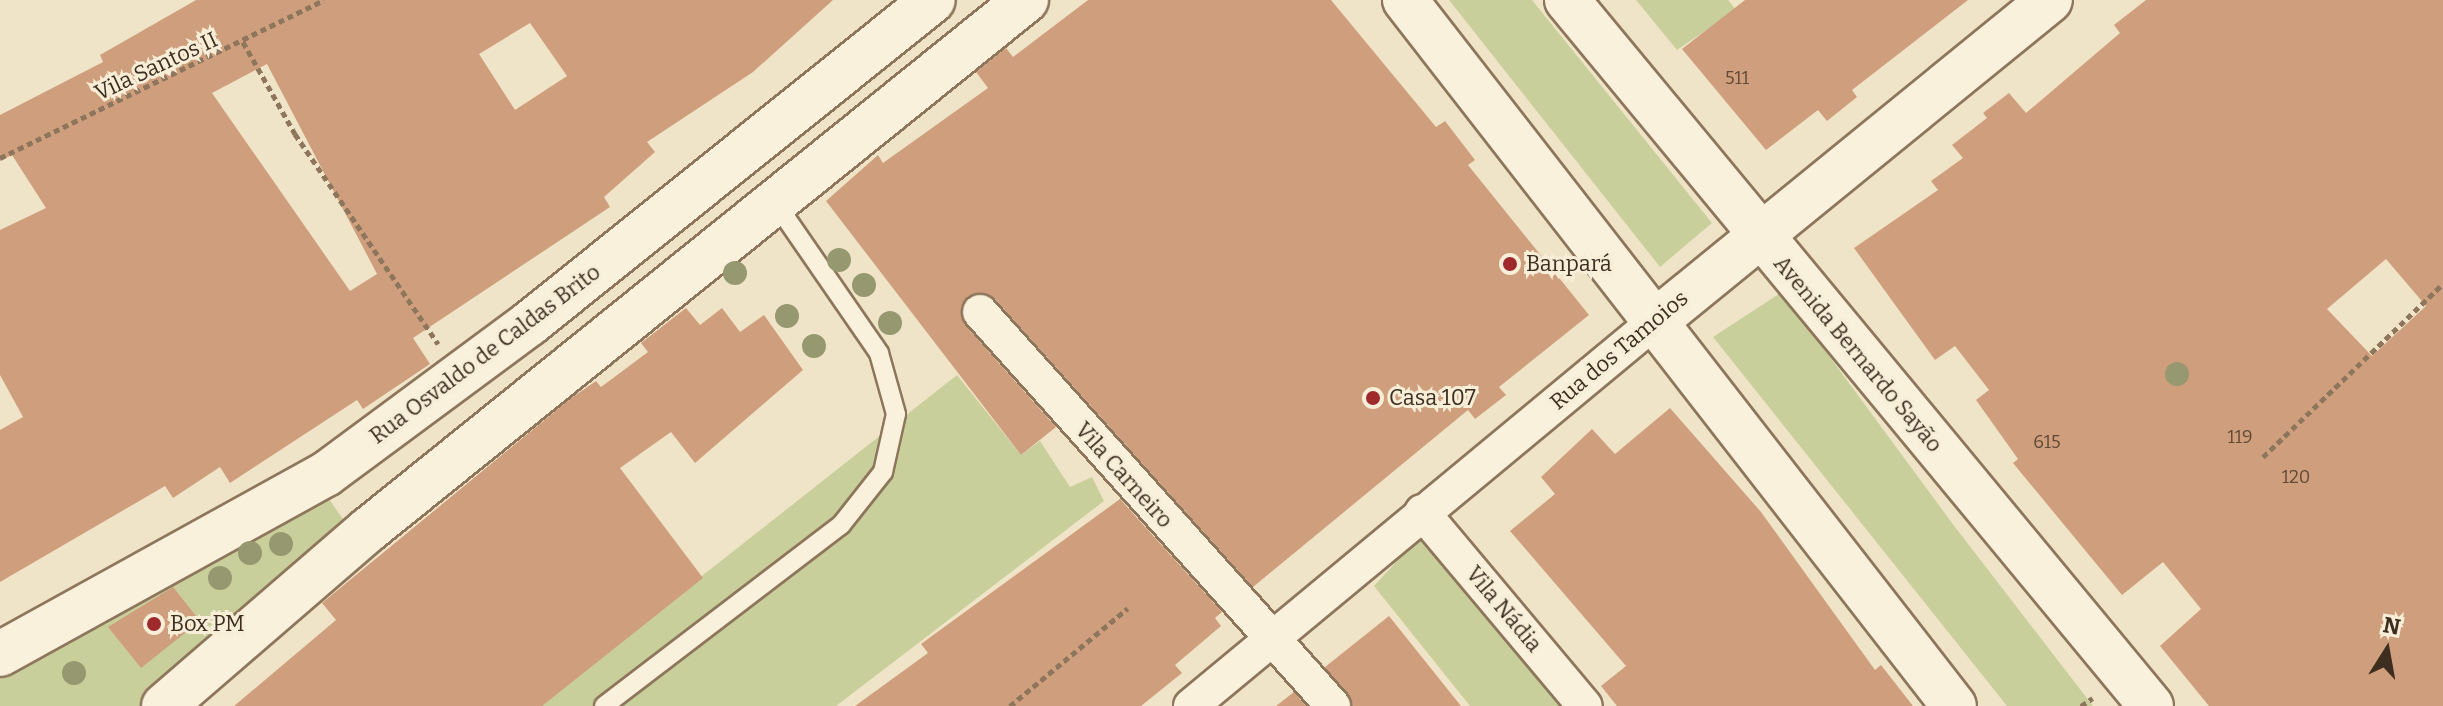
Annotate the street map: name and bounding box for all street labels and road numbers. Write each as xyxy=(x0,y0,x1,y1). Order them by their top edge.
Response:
street label: Vila Santos II xyxy=(90,26,222,106)
street label: Avenida Bernardo Sayão xyxy=(1768,251,1948,457)
street label: Rua Osvaldo de Caldas Brito xyxy=(365,259,605,449)
street label: Rua dos Tamoios xyxy=(1545,285,1693,415)
street label: Vila Carneiro xyxy=(1070,417,1178,533)
street label: Vila Nádia xyxy=(1461,561,1547,657)

